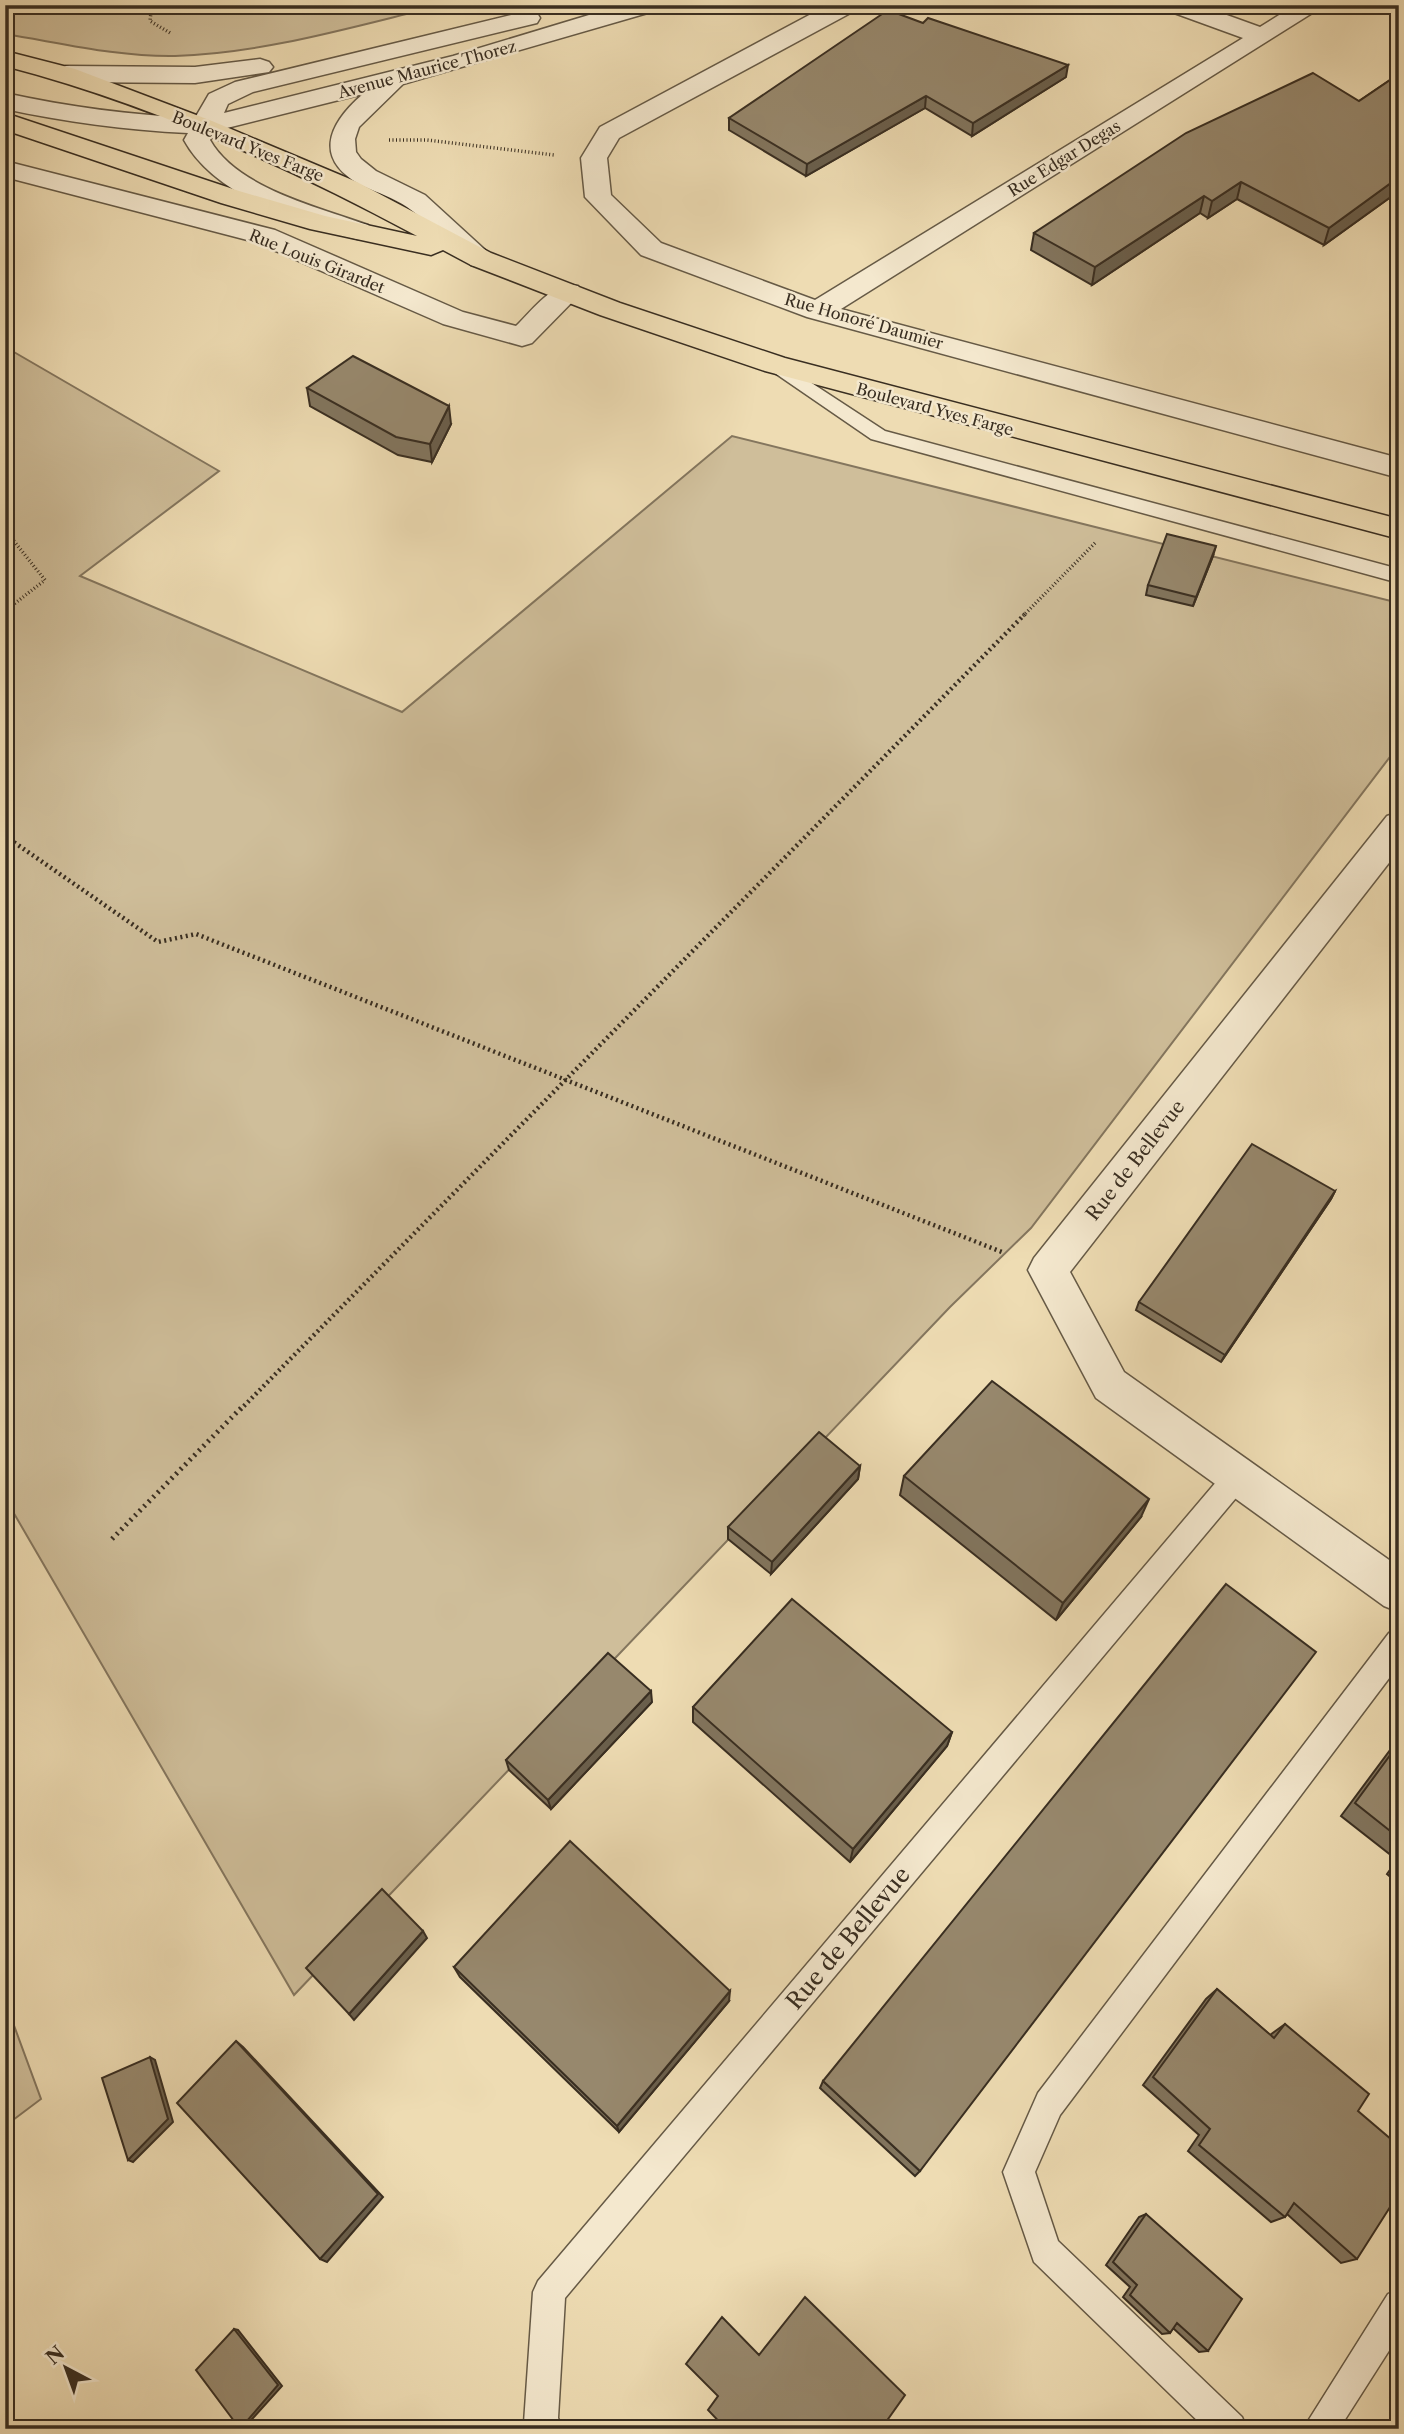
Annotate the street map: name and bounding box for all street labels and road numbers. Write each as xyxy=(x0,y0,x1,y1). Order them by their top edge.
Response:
street label: Avenue Maurice Thorez xyxy=(335,36,518,103)
street label: Boulevard Yves Farge xyxy=(169,106,327,186)
street label: Rue Edgar Degas xyxy=(1004,115,1124,201)
street label: Rue Louis Girardet xyxy=(246,225,388,298)
street label: Rue Honoré Daumier xyxy=(782,289,946,353)
street label: Boulevard Yves Farge xyxy=(854,378,1016,440)
street label: Rue de Bellevue xyxy=(1081,1095,1190,1225)
street label: Rue de Bellevue xyxy=(780,1861,916,2015)

